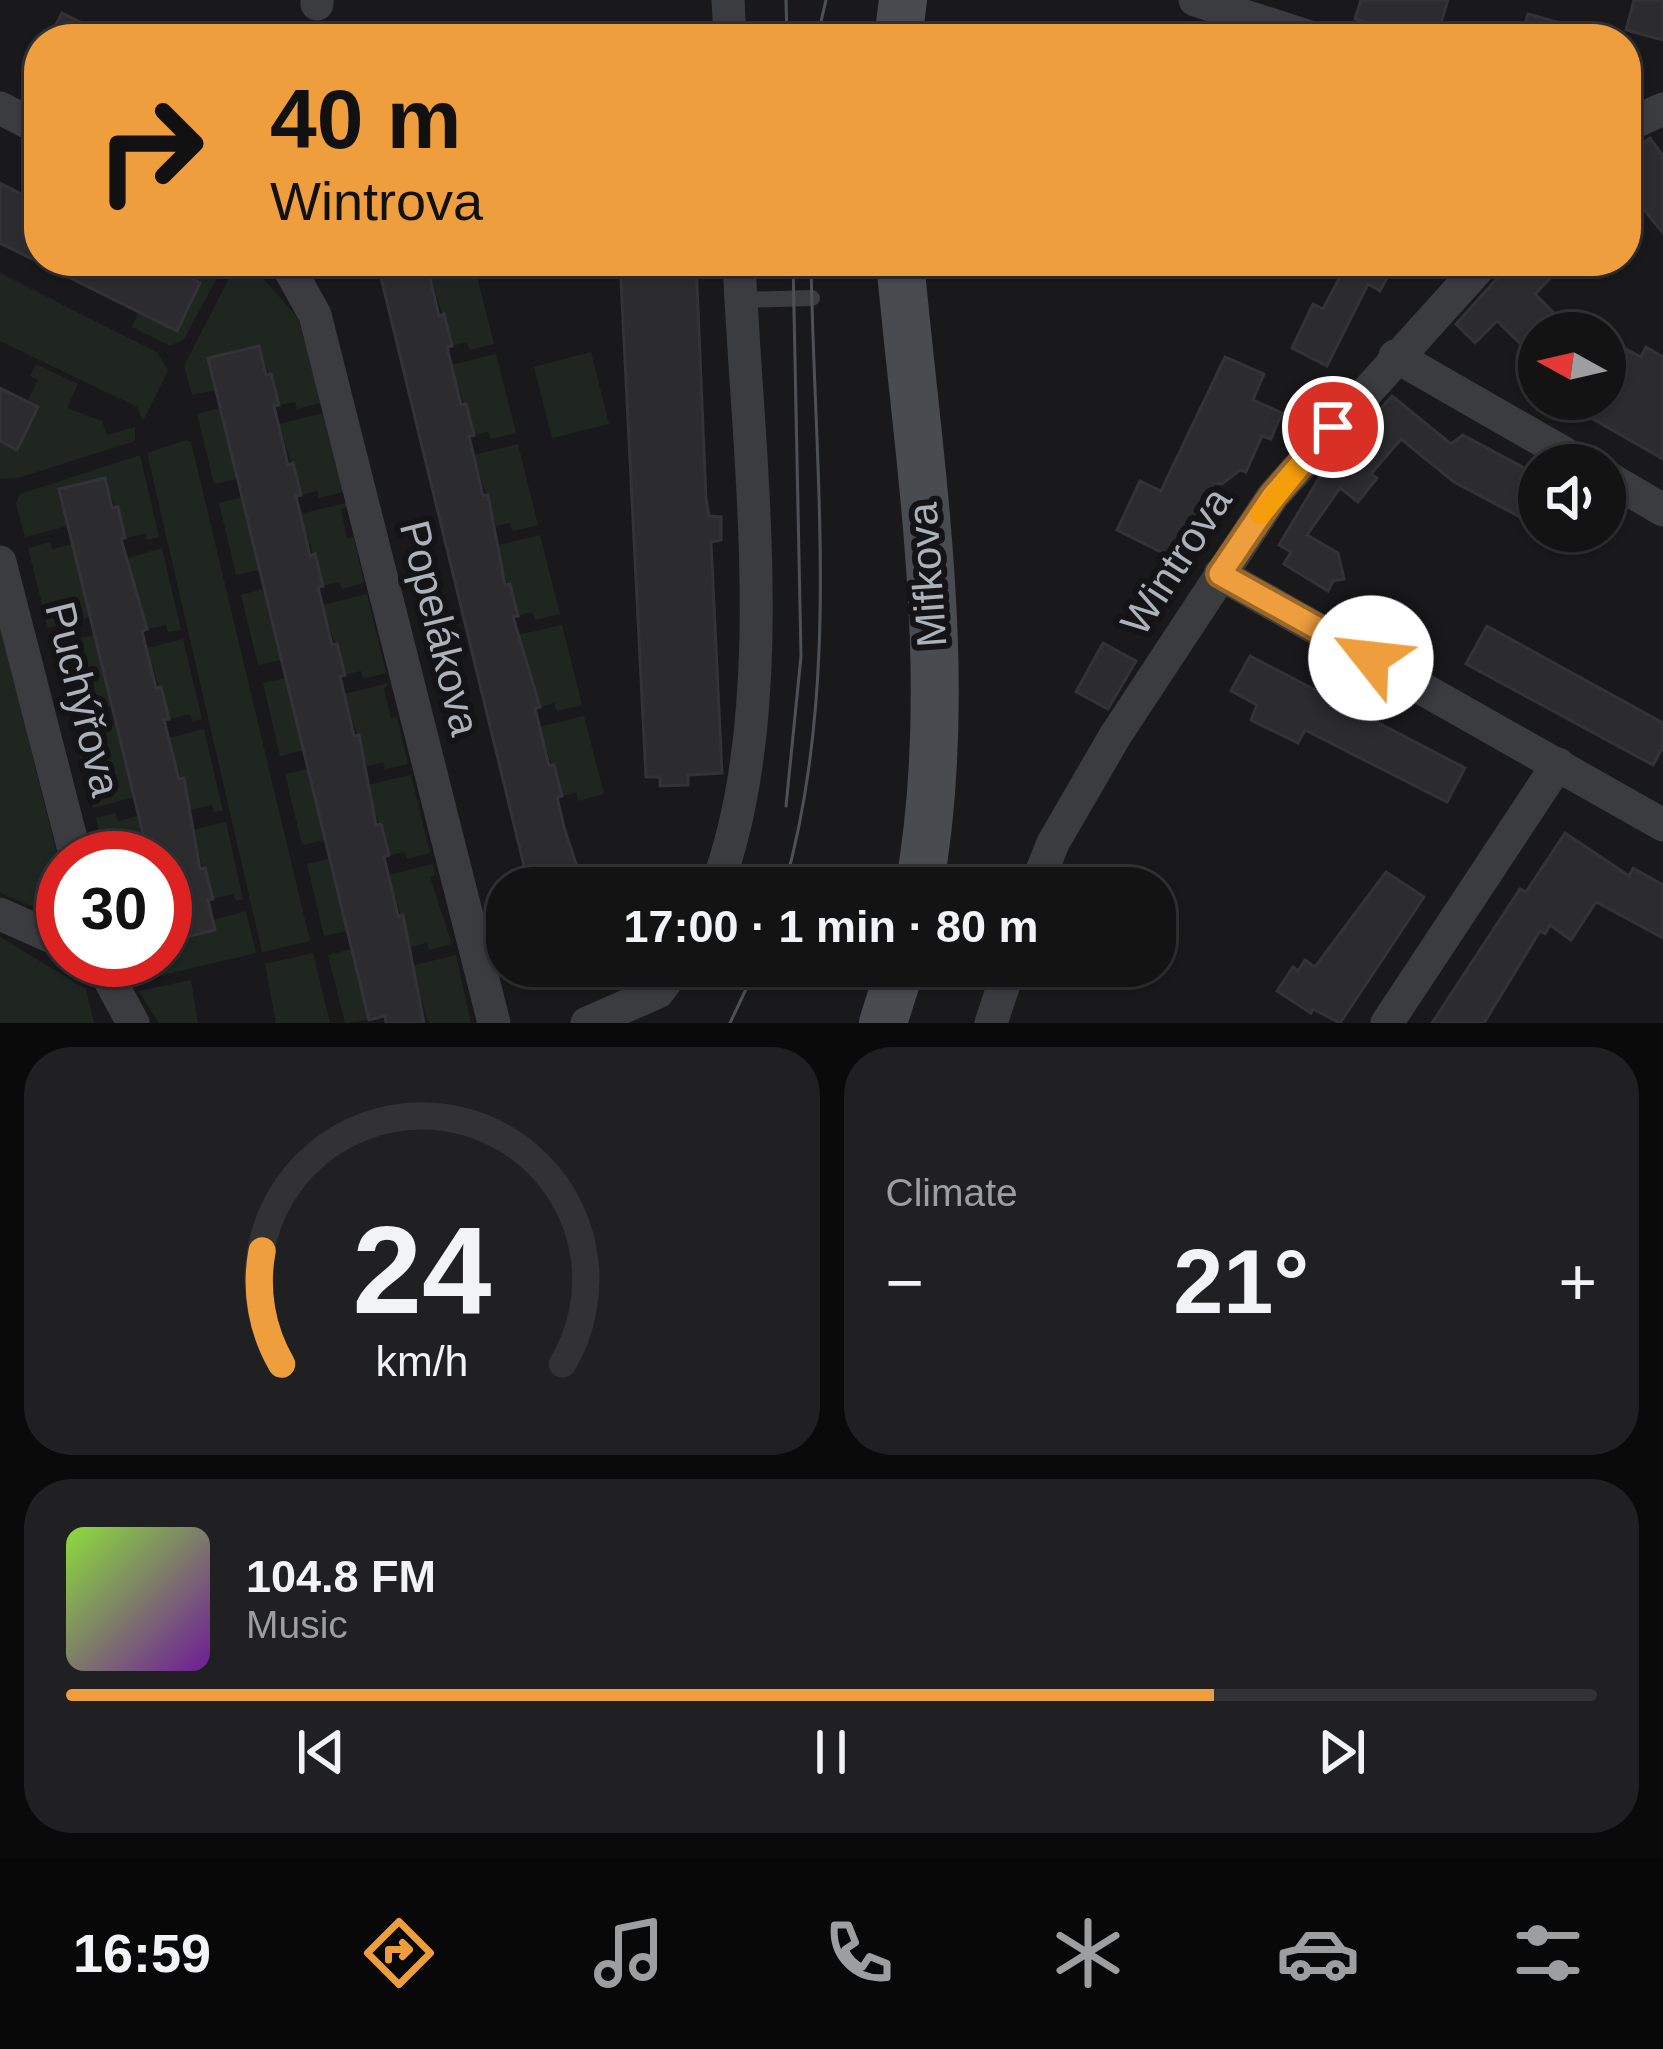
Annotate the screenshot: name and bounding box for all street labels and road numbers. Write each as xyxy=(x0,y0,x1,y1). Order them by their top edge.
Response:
street label: Wintrova xyxy=(1111,478,1241,643)
street label: Mifkova xyxy=(898,501,955,649)
street label: Popelákova xyxy=(391,516,490,741)
street label: Puchýřova xyxy=(36,597,130,802)

